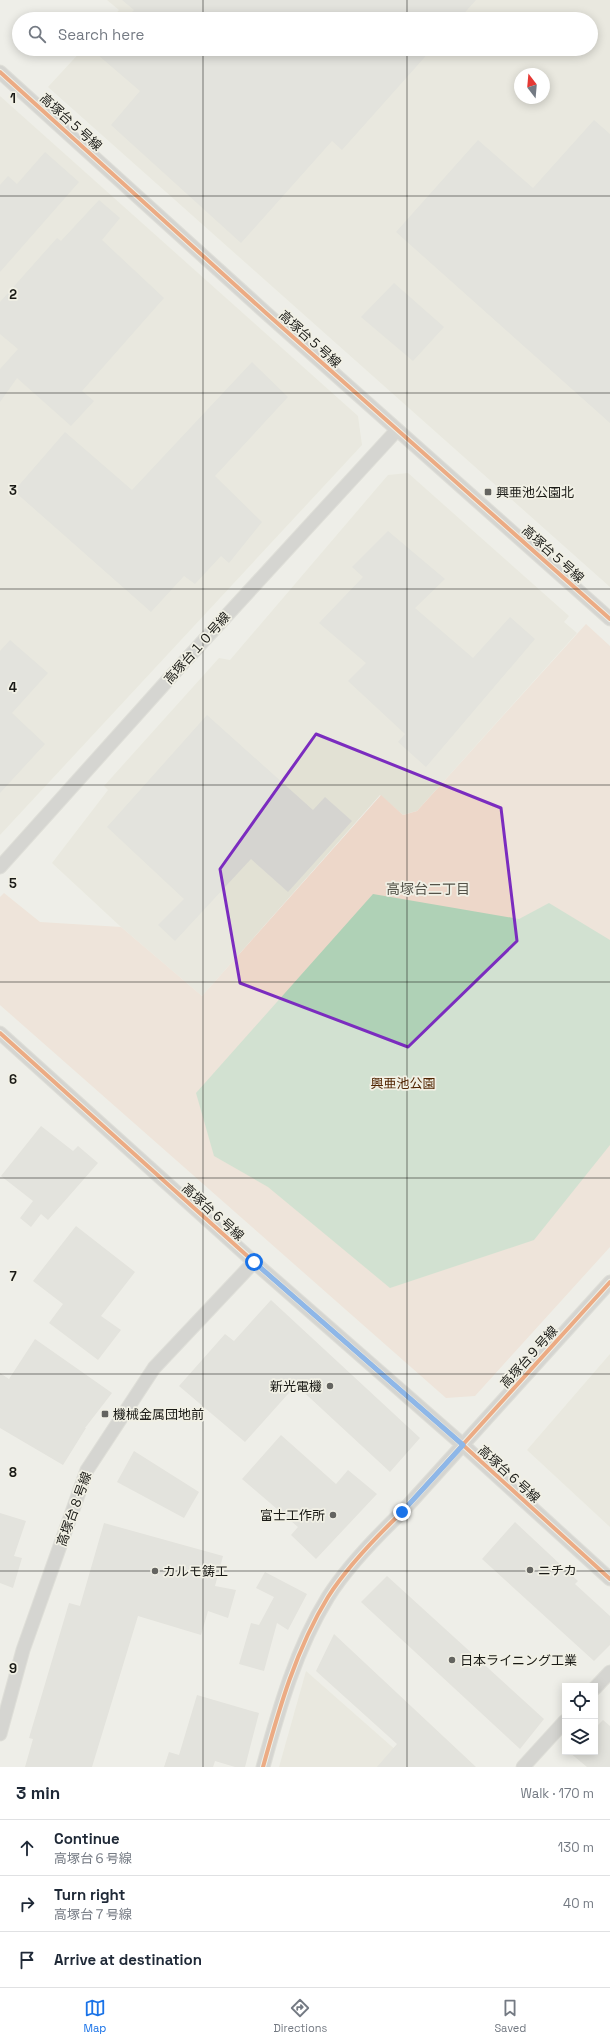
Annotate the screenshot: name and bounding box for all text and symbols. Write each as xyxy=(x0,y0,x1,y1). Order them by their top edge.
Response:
search box xyxy=(12,12,598,56)
icon: search xyxy=(26,23,48,45)
text: Search here xyxy=(58,25,144,44)
north arrow xyxy=(514,68,550,104)
text: 1 xyxy=(10,90,16,107)
street label: 高塚台５号線 xyxy=(36,90,106,154)
text: 2 xyxy=(9,286,17,303)
street label: 高塚台５号線 xyxy=(275,307,345,371)
text: 3 xyxy=(9,482,17,499)
place label: 興亜池公園北 xyxy=(496,484,574,501)
marker: 興亜池公園北 xyxy=(483,487,493,497)
street label: 高塚台５号線 xyxy=(518,522,588,586)
street label: 高塚台１０号線 xyxy=(160,608,234,688)
text: 4 xyxy=(9,679,17,696)
text: 5 xyxy=(9,875,17,892)
district label: 高塚台二丁目 xyxy=(386,880,470,898)
text: 6 xyxy=(9,1071,17,1088)
park label: 興亜池公園 xyxy=(370,1075,436,1092)
street label: 高塚台６号線 xyxy=(178,1180,248,1244)
route start xyxy=(245,1253,263,1271)
text: 7 xyxy=(9,1268,17,1285)
street label: 高塚台９号線 xyxy=(497,1322,561,1392)
place label: 新光電機 xyxy=(270,1378,322,1395)
marker: 新光電機 xyxy=(325,1381,335,1391)
place label: 機械金属団地前 xyxy=(113,1406,204,1423)
marker: 機械金属団地前 xyxy=(100,1409,110,1419)
street label: 高塚台６号線 xyxy=(474,1442,544,1506)
text: 8 xyxy=(9,1464,17,1481)
street label: 高塚台８号線 xyxy=(53,1469,95,1549)
route end xyxy=(393,1503,411,1521)
place label: 富士工作所 xyxy=(260,1507,325,1524)
marker: 富士工作所 xyxy=(328,1510,338,1520)
place label: ニチカ xyxy=(538,1562,577,1579)
place label: カルモ鋳工 xyxy=(163,1563,228,1580)
marker: ニチカ xyxy=(525,1565,535,1575)
marker: カルモ鋳工 xyxy=(150,1566,160,1576)
place label: 日本ライニング工業 xyxy=(460,1652,577,1669)
marker: 日本ライニング工業 xyxy=(447,1655,457,1665)
text: 9 xyxy=(9,1660,17,1677)
map controls xyxy=(562,1683,598,1755)
button: locate xyxy=(562,1683,598,1719)
button: layers xyxy=(562,1719,598,1755)
text: 3 min xyxy=(16,1782,60,1804)
text: Walk · 170 m xyxy=(520,1785,594,1802)
text: Continue xyxy=(54,1829,120,1848)
icon: ahead xyxy=(16,1837,38,1859)
text: 130 m xyxy=(558,1839,594,1856)
text: 高塚台６号線 xyxy=(54,1850,132,1867)
text: Turn right xyxy=(54,1885,125,1904)
icon: right xyxy=(16,1893,38,1915)
text: 40 m xyxy=(563,1895,594,1912)
text: 高塚台７号線 xyxy=(54,1906,132,1923)
icon: arrive xyxy=(16,1949,38,1971)
text: Arrive at destination xyxy=(54,1950,202,1969)
tab: Map xyxy=(84,1997,106,2035)
tab: Directions xyxy=(273,1997,327,2035)
tab: Saved xyxy=(494,1997,526,2035)

